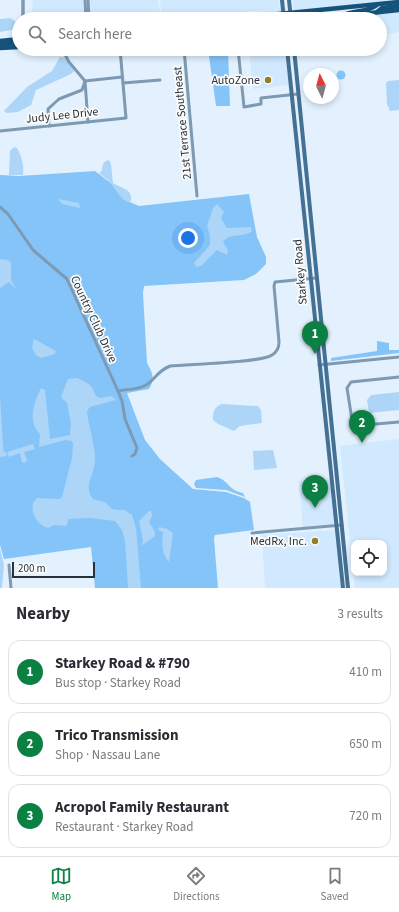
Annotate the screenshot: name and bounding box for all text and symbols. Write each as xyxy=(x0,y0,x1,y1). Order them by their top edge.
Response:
search box xyxy=(12,12,387,56)
icon: search xyxy=(26,23,48,45)
text: Search here xyxy=(58,24,132,45)
street label: 21st Terrace Southeast xyxy=(169,66,196,180)
north arrow xyxy=(303,68,339,104)
place label: AutoZone xyxy=(211,72,260,89)
marker: AutoZone xyxy=(263,75,273,85)
street label: Judy Lee Drive xyxy=(25,103,99,128)
your location xyxy=(178,228,198,248)
street label: Starkey Road xyxy=(289,239,312,305)
street label: Country Club Drive xyxy=(66,273,121,366)
pin: 1 xyxy=(302,321,328,354)
pin: 2 xyxy=(349,410,375,443)
pin: 3 xyxy=(302,475,328,508)
place label: MedRx, Inc. xyxy=(250,533,307,550)
marker: MedRx, Inc. xyxy=(310,536,320,546)
map controls xyxy=(351,540,387,576)
button: locate xyxy=(351,540,387,576)
scale bar xyxy=(12,560,95,579)
text: 200 m xyxy=(18,561,46,576)
text: Nearby xyxy=(16,602,70,626)
text: 3 results xyxy=(338,605,383,623)
text: Starkey Road & #790 xyxy=(55,653,190,674)
text: 1 xyxy=(27,663,33,681)
text: 410 m xyxy=(349,663,382,681)
text: Bus stop · Starkey Road xyxy=(55,674,181,692)
text: Trico Transmission xyxy=(55,725,178,746)
text: 2 xyxy=(27,735,33,753)
text: 650 m xyxy=(349,735,382,753)
text: Shop · Nassau Lane xyxy=(55,746,160,764)
text: Acropol Family Restaurant xyxy=(55,797,229,818)
text: 3 xyxy=(27,807,33,825)
text: 720 m xyxy=(349,807,382,825)
text: Restaurant · Starkey Road xyxy=(55,818,193,836)
tab: Map xyxy=(50,865,72,904)
tab: Directions xyxy=(173,865,220,904)
tab: Saved xyxy=(321,865,349,904)

